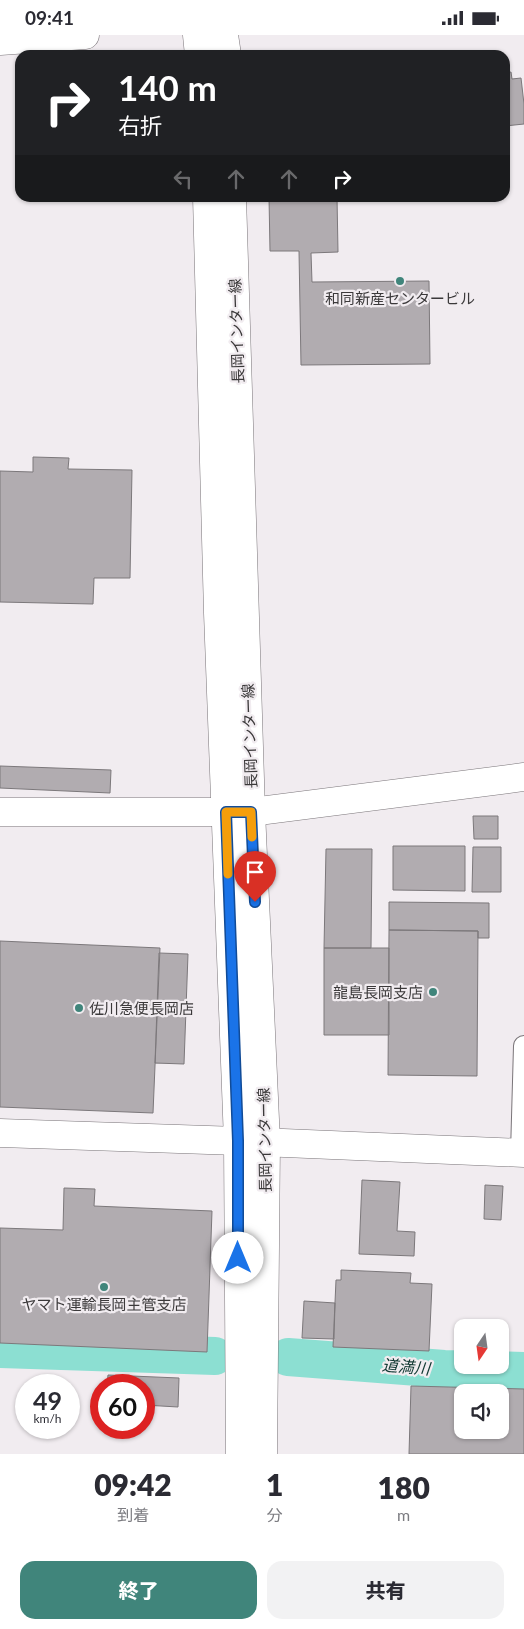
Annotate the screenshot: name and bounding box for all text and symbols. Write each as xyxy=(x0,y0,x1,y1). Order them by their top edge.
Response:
text: 09:41 xyxy=(25,6,74,29)
text: 140 m xyxy=(118,66,217,108)
icon: right xyxy=(35,70,100,135)
text: 右折 xyxy=(118,112,162,139)
icon: left xyxy=(169,165,197,193)
icon: ahead xyxy=(222,165,250,193)
icon: ahead xyxy=(275,165,303,193)
icon: right xyxy=(328,165,356,193)
marker: 和同新産センタービル xyxy=(394,275,406,287)
street label: 長岡インター線 xyxy=(225,278,247,384)
place label: 和同新産センタービル xyxy=(325,289,475,307)
street label: 長岡インター線 xyxy=(238,683,260,789)
pin xyxy=(234,851,276,902)
icon: arrive xyxy=(241,858,269,886)
place label: 龍島長岡支店 xyxy=(333,983,423,1001)
marker: 龍島長岡支店 xyxy=(427,986,439,998)
place label: 佐川急便長岡店 xyxy=(89,999,194,1017)
marker: 佐川急便長岡店 xyxy=(73,1002,85,1014)
street label: 長岡インター線 xyxy=(254,1087,274,1193)
position arrow xyxy=(211,1231,263,1283)
marker: ヤマト運輸長岡主管支店 xyxy=(98,1281,110,1293)
place label: ヤマト運輸長岡主管支店 xyxy=(21,1295,187,1313)
north arrow xyxy=(454,1319,509,1374)
map controls xyxy=(454,1319,509,1439)
water label: 道満川 xyxy=(381,1354,433,1378)
speed limit sign: 60 xyxy=(90,1374,155,1439)
button: sound xyxy=(454,1384,509,1439)
text: 49 xyxy=(33,1385,62,1415)
text: km/h xyxy=(33,1411,62,1426)
text: 09:42 xyxy=(94,1466,172,1502)
text: 1 xyxy=(266,1466,283,1502)
text: 180 xyxy=(378,1469,430,1505)
text: 到着 xyxy=(117,1505,149,1524)
text: 分 xyxy=(267,1505,283,1524)
text: m xyxy=(397,1505,410,1524)
button: 終了 xyxy=(20,1561,257,1619)
button: 共有 xyxy=(267,1561,504,1619)

